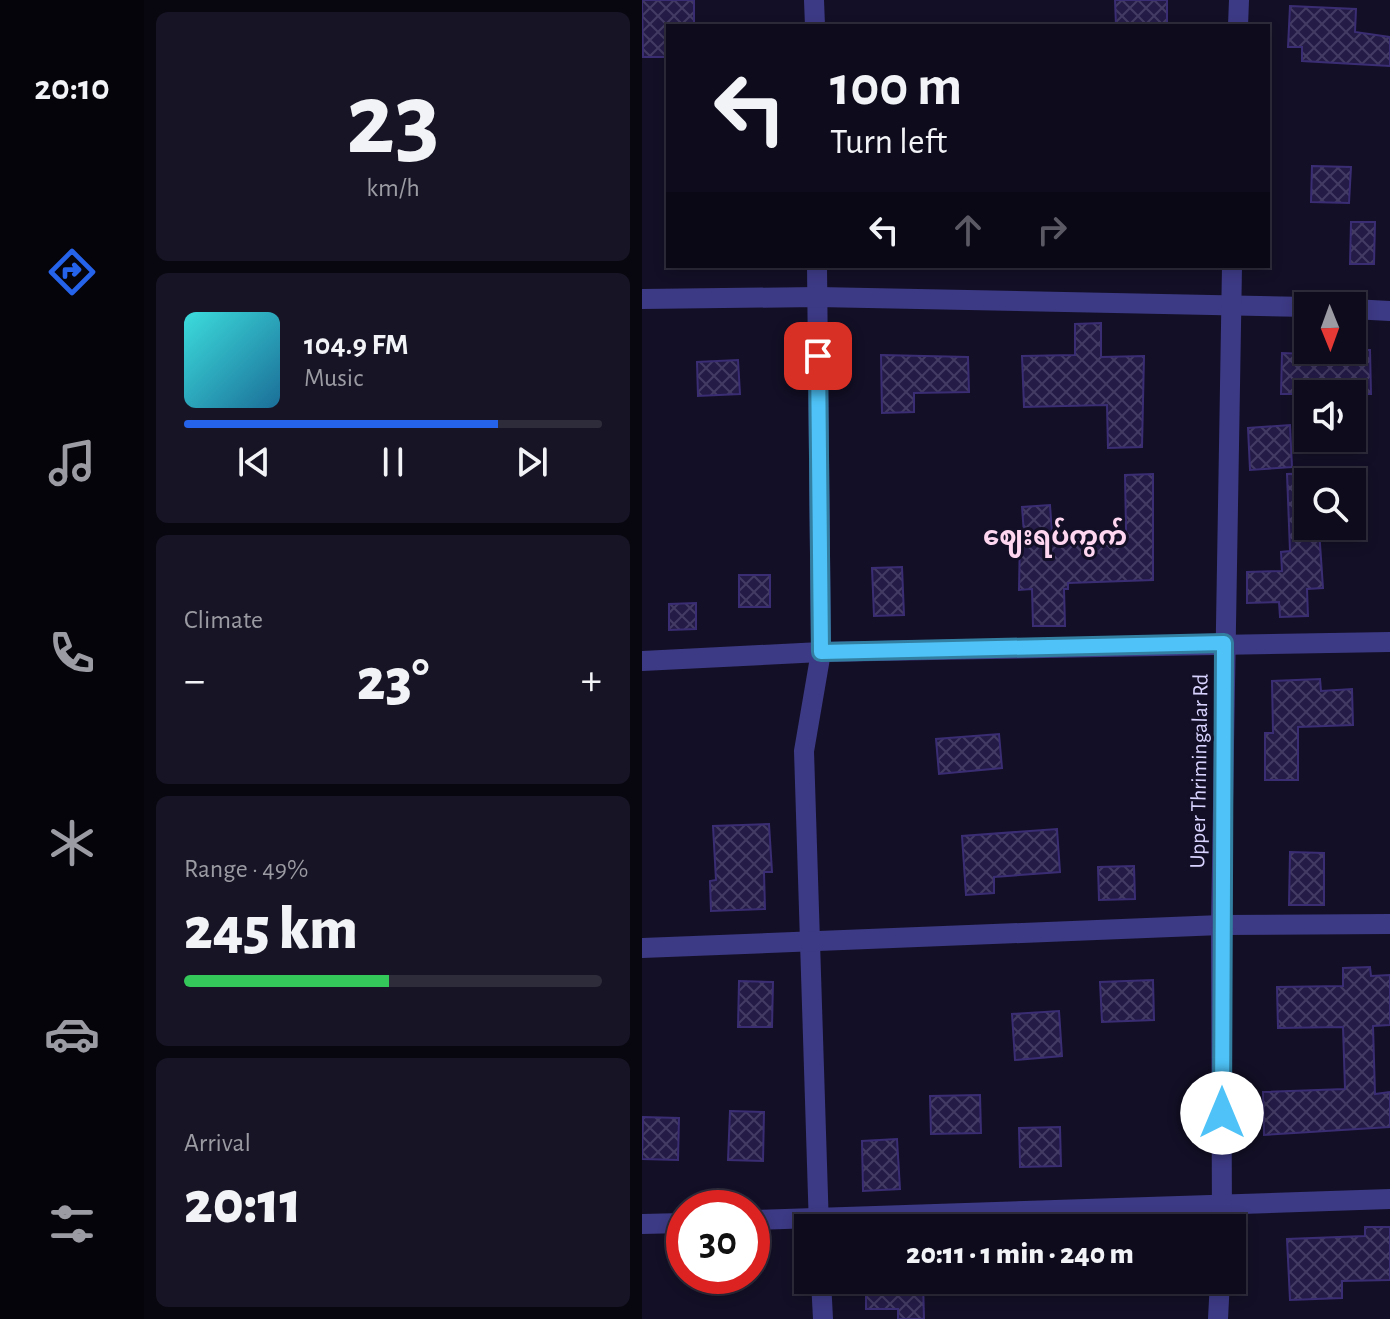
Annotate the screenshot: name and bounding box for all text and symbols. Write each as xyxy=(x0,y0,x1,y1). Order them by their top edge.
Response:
icon: left xyxy=(698,56,802,160)
text: 100 m xyxy=(830,59,962,115)
text: 23 xyxy=(346,69,440,173)
text: 20:10 xyxy=(34,70,110,106)
text: Turn left xyxy=(830,124,947,160)
text: km/h xyxy=(366,175,420,201)
icon: left xyxy=(862,208,906,252)
icon: ahead xyxy=(946,208,990,252)
icon: right xyxy=(1030,208,1074,252)
icon: directions xyxy=(44,244,100,300)
north arrow xyxy=(1294,292,1366,364)
map controls xyxy=(1294,292,1366,540)
pin xyxy=(784,322,852,390)
text: 104.9 FM xyxy=(304,330,409,360)
icon: arrive xyxy=(796,334,840,378)
text: Music xyxy=(304,365,363,391)
button: sound xyxy=(1294,380,1366,452)
icon: music xyxy=(44,435,100,491)
icon: previous xyxy=(232,440,276,484)
icon: pause xyxy=(371,440,415,484)
icon: next xyxy=(510,440,554,484)
button: search xyxy=(1294,468,1366,540)
district label: ဈေးရပ်ကွက် xyxy=(983,517,1127,558)
text: Climate xyxy=(184,607,263,633)
icon: phone xyxy=(44,625,100,681)
text: 23° xyxy=(357,651,429,711)
text: − xyxy=(184,659,205,703)
text: + xyxy=(581,659,602,703)
street label: Upper Thrimingalar Rd xyxy=(1186,674,1212,868)
icon: climate xyxy=(44,815,100,871)
text: Range · 49% xyxy=(184,856,308,882)
text: 245 km xyxy=(184,900,358,960)
icon: car xyxy=(44,1006,100,1062)
position arrow xyxy=(1180,1071,1264,1155)
text: Arrival xyxy=(184,1130,251,1156)
text: 20:11 xyxy=(184,1174,302,1234)
speed limit sign: 30 xyxy=(666,1190,770,1294)
icon: filters xyxy=(44,1196,100,1252)
text: 20:11 · 1 min · 240 m xyxy=(906,1239,1134,1269)

